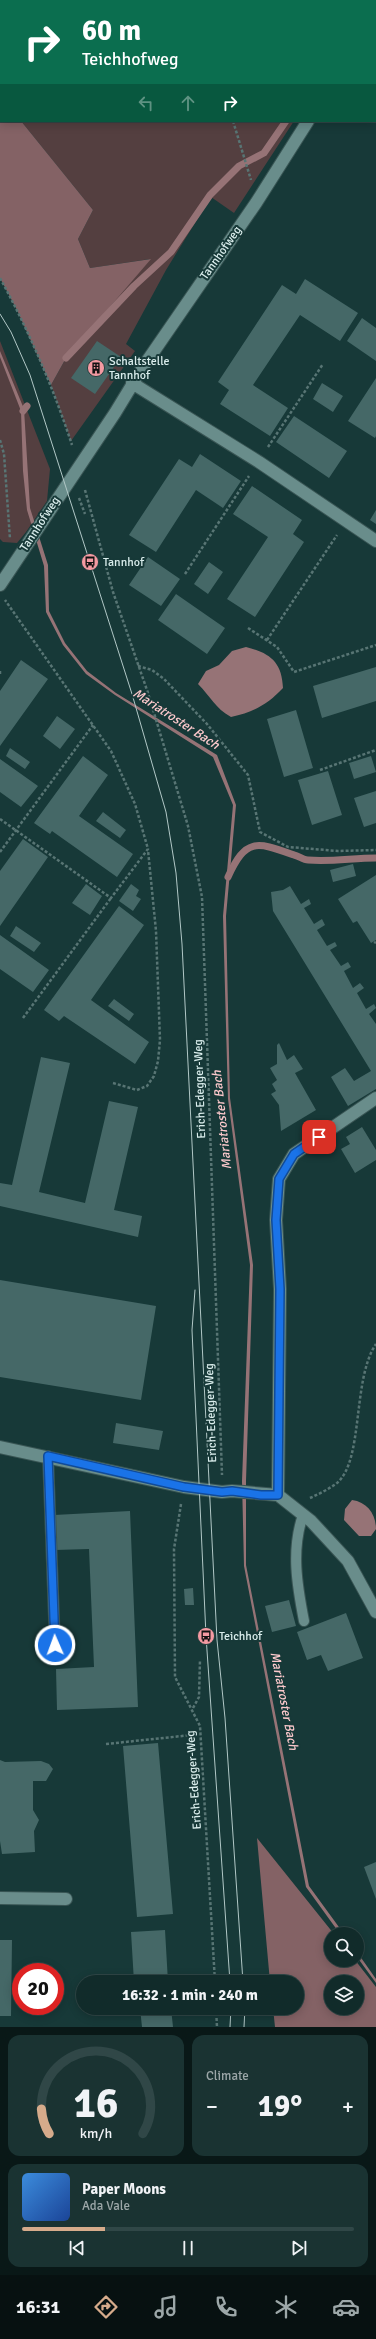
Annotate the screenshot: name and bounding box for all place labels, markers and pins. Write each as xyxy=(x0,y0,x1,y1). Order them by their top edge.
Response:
place label: Schaltstelle Tannhof xyxy=(109,354,170,383)
building icon: Schaltstelle Tannhof xyxy=(86,358,106,378)
bus stop icon: Tannhof xyxy=(80,552,100,572)
place label: Tannhof xyxy=(103,555,145,570)
pin xyxy=(302,1120,336,1154)
bus stop icon: Teichhof xyxy=(196,1626,216,1646)
place label: Teichhof xyxy=(219,1629,263,1644)

